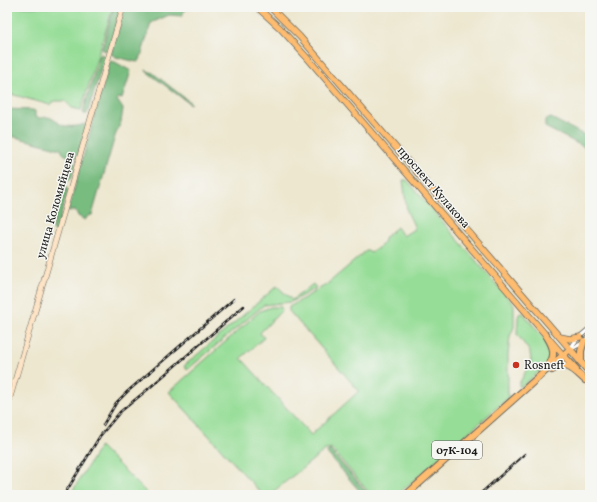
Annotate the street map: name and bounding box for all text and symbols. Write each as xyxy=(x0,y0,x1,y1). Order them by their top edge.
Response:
street label: проспект Кулакова xyxy=(393,143,473,232)
street label: улица Коломийцева xyxy=(33,150,79,261)
place label: Rosneft xyxy=(524,358,565,374)
marker: Rosneft xyxy=(511,360,521,370)
road number: 07К-104 xyxy=(432,441,482,459)

